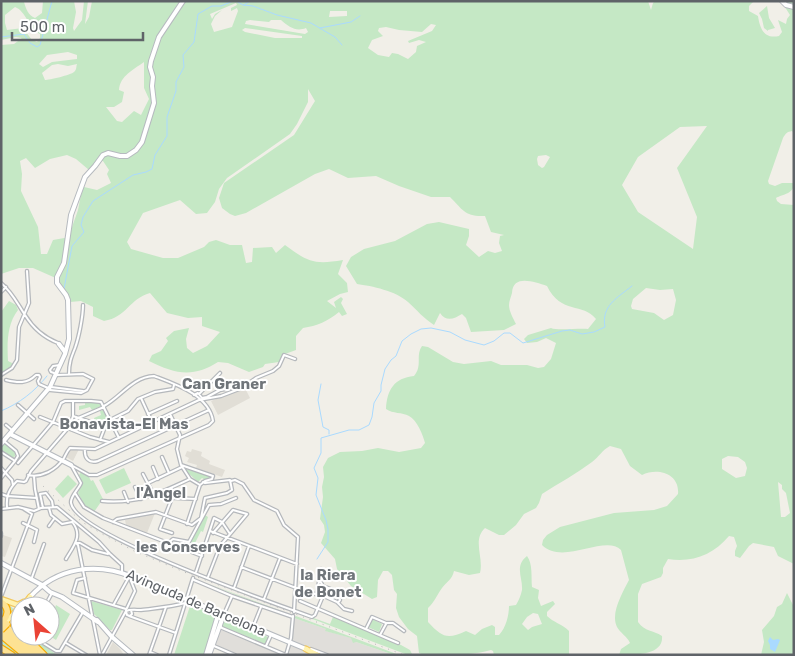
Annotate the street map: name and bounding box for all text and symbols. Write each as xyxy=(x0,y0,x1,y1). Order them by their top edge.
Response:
scale bar xyxy=(12,10,144,42)
text: 500 m xyxy=(20,18,65,36)
district label: Can Graner xyxy=(182,375,266,393)
district label: Bonavista-El Mas xyxy=(59,415,189,433)
district label: l'Àngel xyxy=(136,484,186,502)
district label: les Conserves xyxy=(136,538,240,556)
street label: Avinguda de Barcelona xyxy=(124,566,268,640)
district label: la Riera de Bonet xyxy=(295,566,361,601)
north arrow xyxy=(10,596,60,646)
text: N xyxy=(21,600,38,620)

